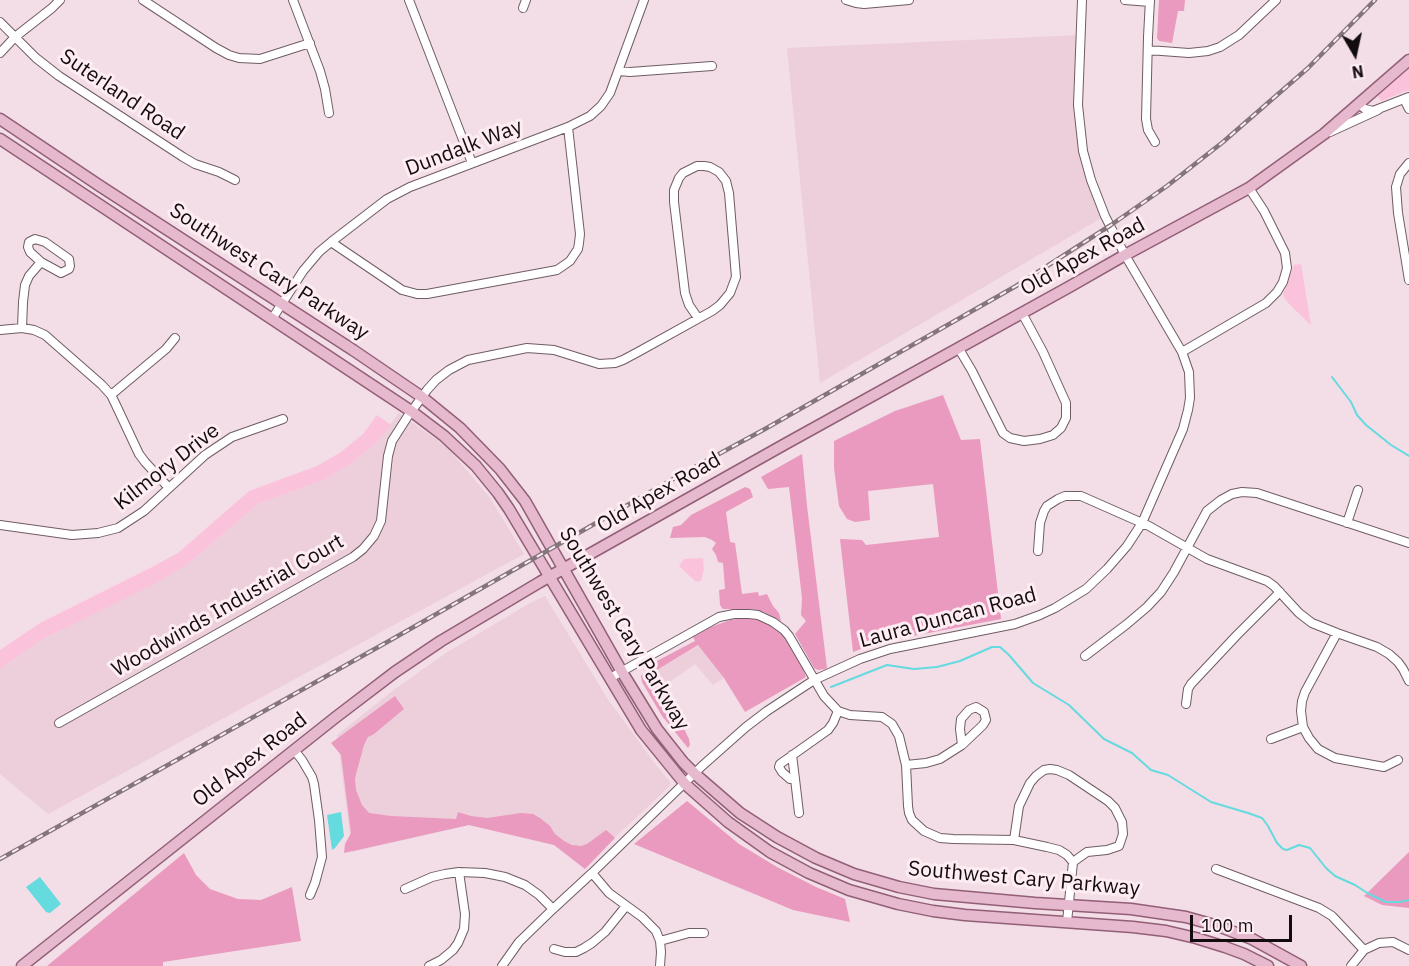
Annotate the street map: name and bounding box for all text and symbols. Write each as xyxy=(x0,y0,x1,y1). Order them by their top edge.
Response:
north arrow xyxy=(1325,24,1385,84)
street label: Suterland Road xyxy=(55,44,189,146)
text: N xyxy=(1351,61,1365,83)
street label: Dundalk Way xyxy=(402,114,526,182)
street label: Southwest Cary Parkway xyxy=(165,198,373,346)
street label: Old Apex Road xyxy=(1016,212,1150,302)
street label: Kilmory Drive xyxy=(109,418,225,516)
street label: Old Apex Road xyxy=(593,447,725,539)
street label: Southwest Cary Parkway xyxy=(553,523,695,735)
street label: Woodwinds Industrial Court xyxy=(108,529,348,683)
street label: Laura Duncan Road xyxy=(857,582,1039,654)
street label: Old Apex Road xyxy=(188,707,312,813)
street label: Southwest Cary Parkway xyxy=(907,856,1141,902)
scale bar xyxy=(1193,903,1295,941)
text: 100 m xyxy=(1201,914,1253,937)

